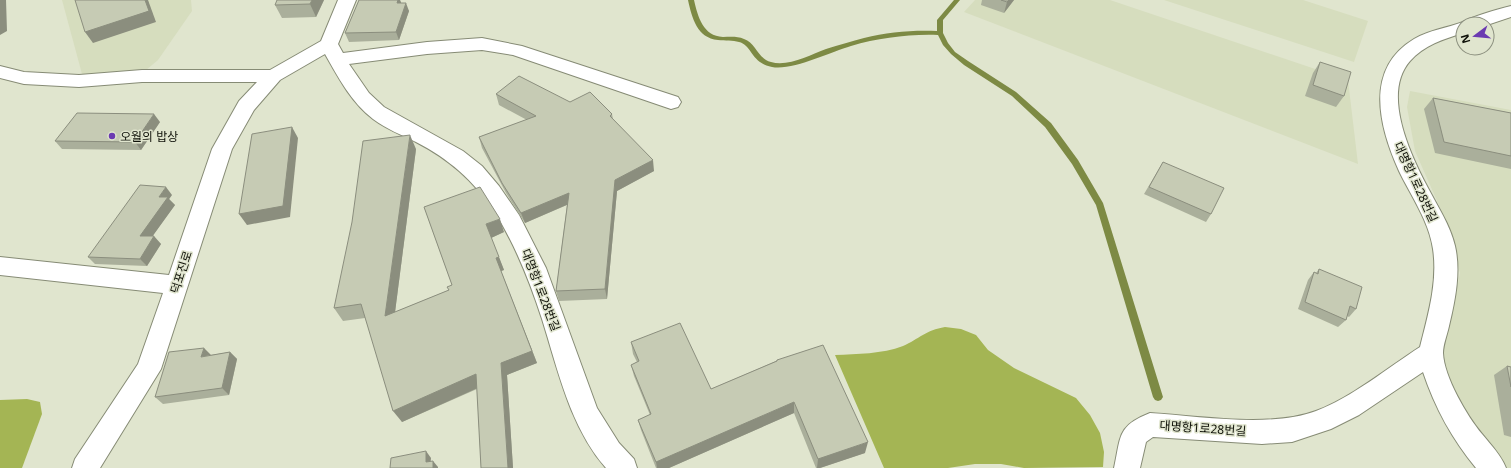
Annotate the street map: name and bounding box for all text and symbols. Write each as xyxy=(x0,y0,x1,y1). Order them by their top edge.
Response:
north arrow xyxy=(1455,16,1495,56)
text: N xyxy=(1456,33,1473,45)
place label: 오월의 밥상 xyxy=(120,128,178,145)
marker: 오월의 밥상 xyxy=(107,131,117,141)
street label: 대명항1로28번길 xyxy=(1390,139,1442,225)
street label: 대명항1로28번길 xyxy=(518,246,564,334)
street label: 덕포진로 xyxy=(166,248,196,296)
street label: 대명항1로28번길 xyxy=(1159,416,1247,440)

